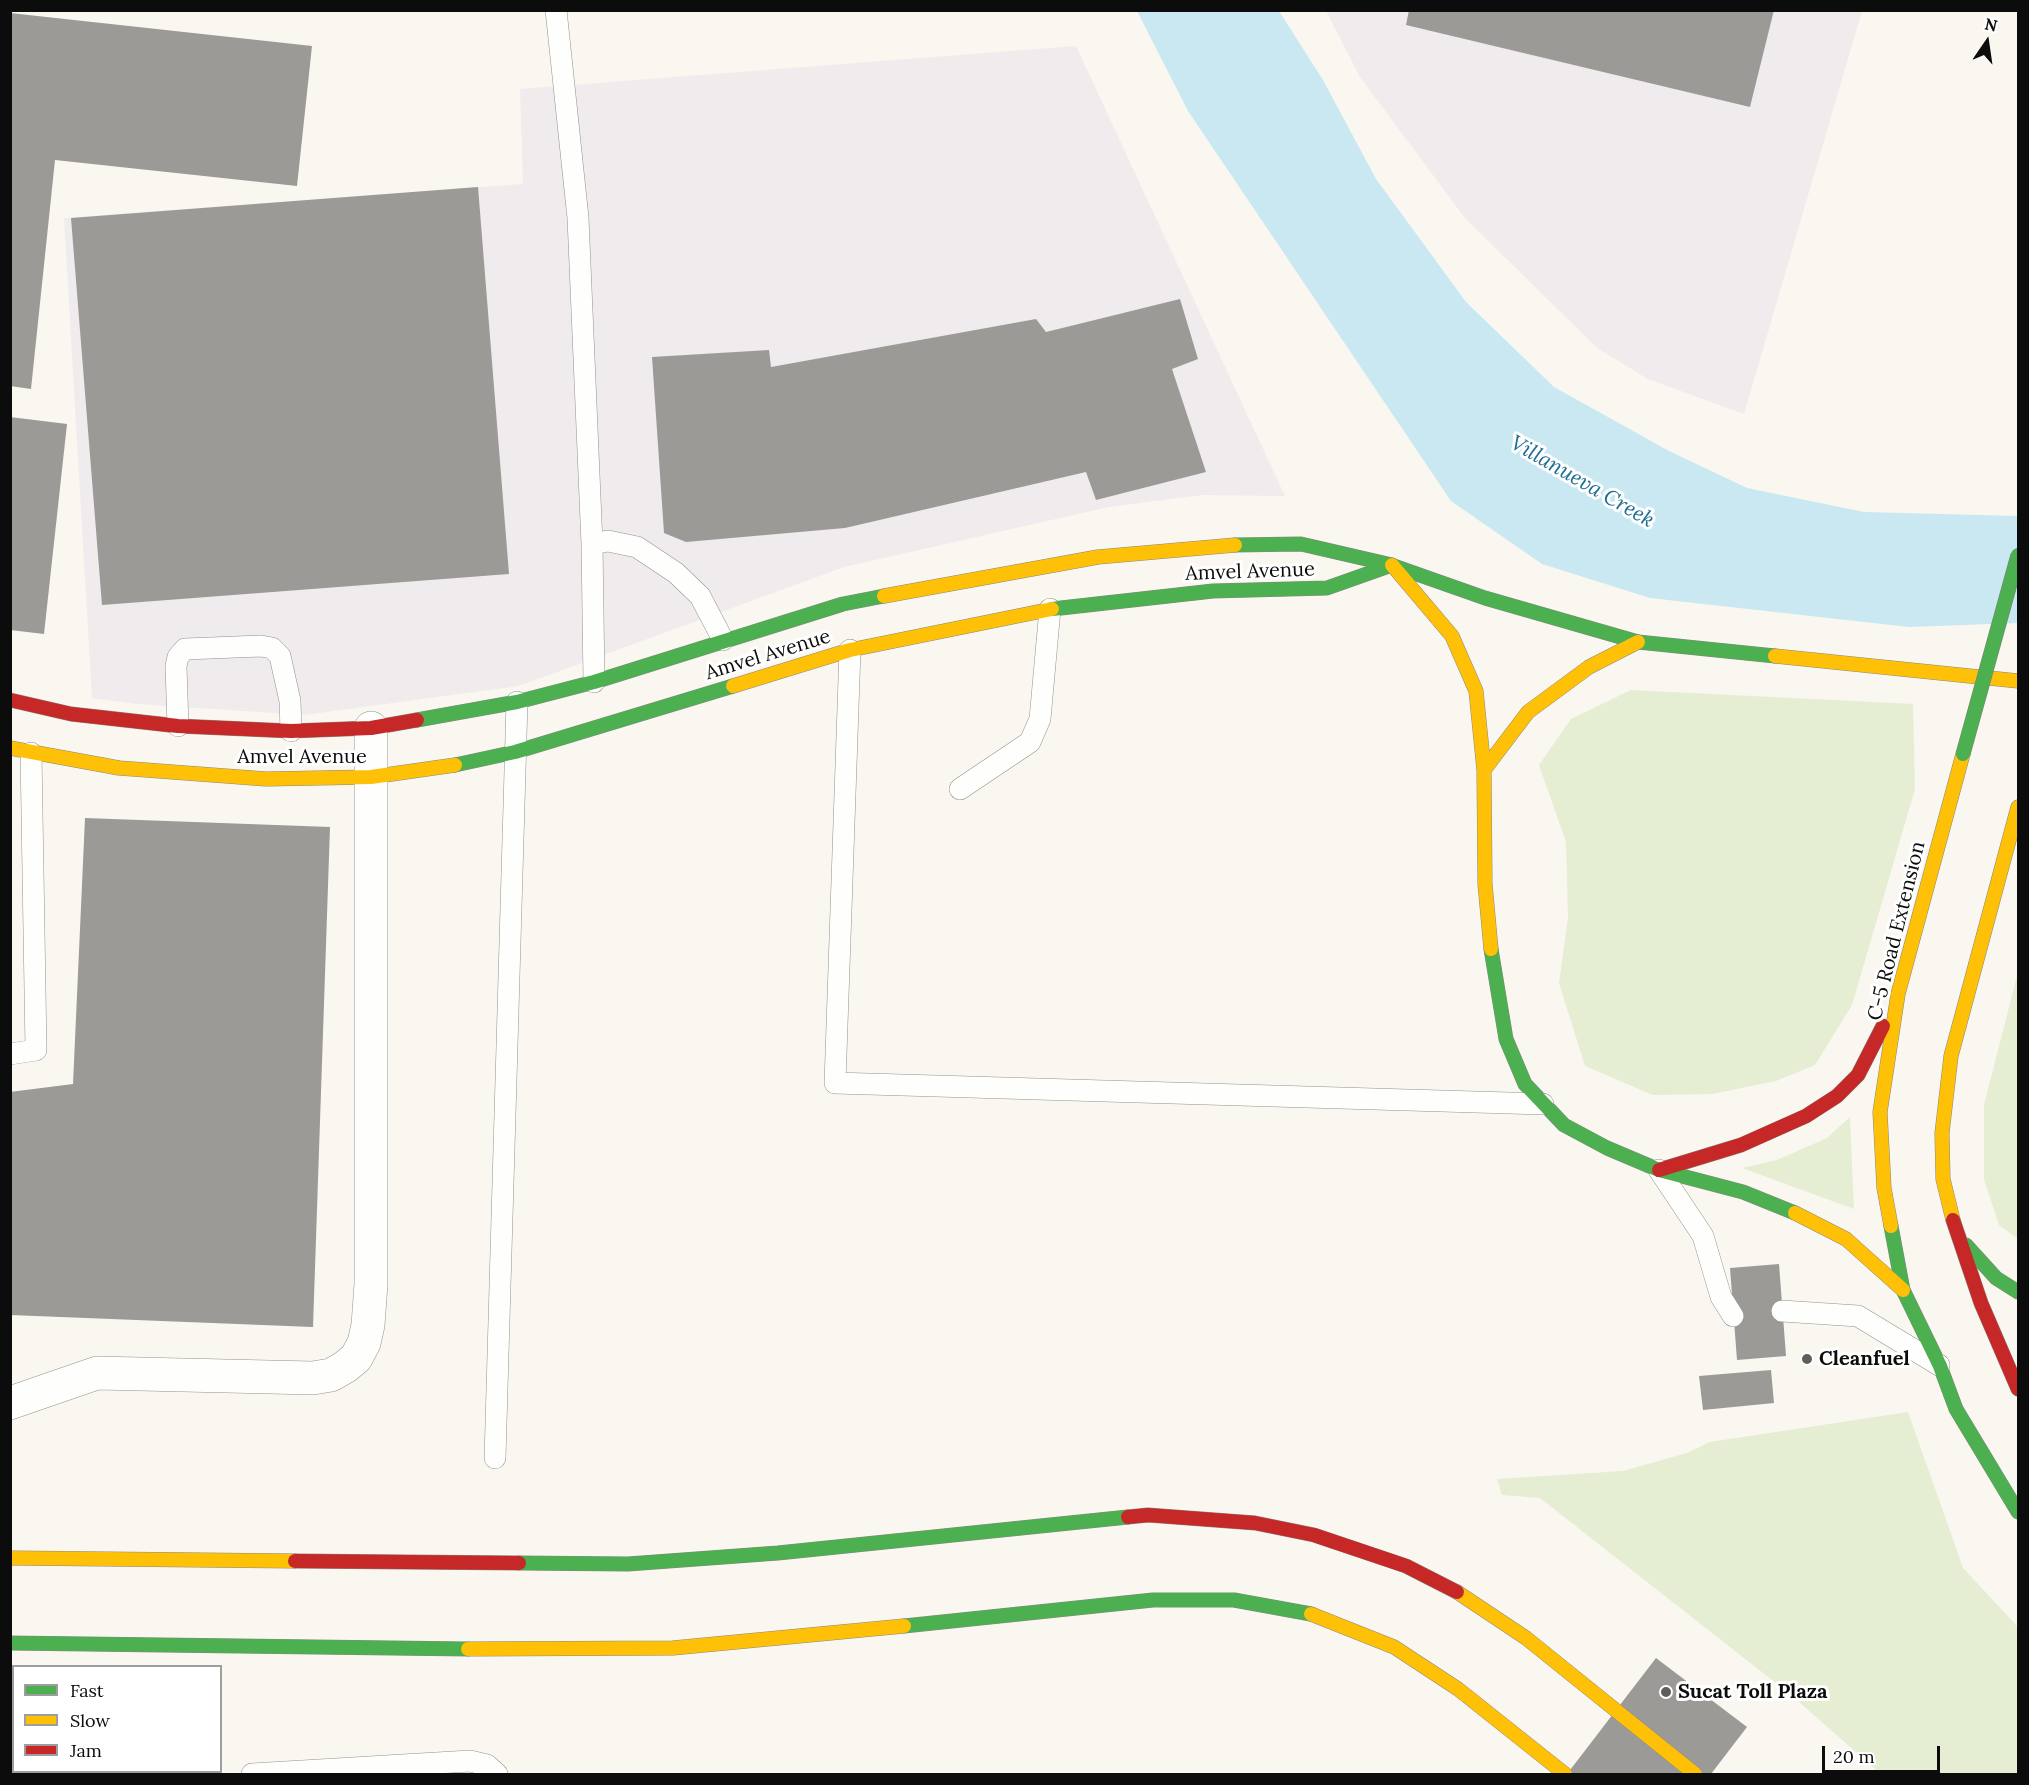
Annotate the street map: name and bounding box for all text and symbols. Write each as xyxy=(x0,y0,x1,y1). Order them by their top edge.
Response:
north arrow xyxy=(1957,12,2017,72)
text: N xyxy=(1983,13,1999,36)
water label: Villanueva Creek xyxy=(1505,431,1659,533)
street label: Amvel Avenue xyxy=(1185,558,1315,586)
street label: Amvel Avenue xyxy=(702,625,834,685)
street label: Amvel Avenue xyxy=(237,745,367,769)
street label: C-5 Road Extension xyxy=(1863,839,1931,1023)
place label: Cleanfuel xyxy=(1819,1347,1910,1371)
marker: Cleanfuel xyxy=(1800,1352,1814,1366)
legend xyxy=(12,1665,222,1773)
text: Fast xyxy=(70,1679,104,1702)
place label: Sucat Toll Plaza xyxy=(1678,1680,1828,1704)
marker: Sucat Toll Plaza xyxy=(1659,1685,1673,1699)
text: Slow xyxy=(70,1709,110,1732)
scale bar xyxy=(1825,1734,1944,1772)
text: Jam xyxy=(70,1739,102,1762)
text: 20 m xyxy=(1833,1745,1875,1768)

